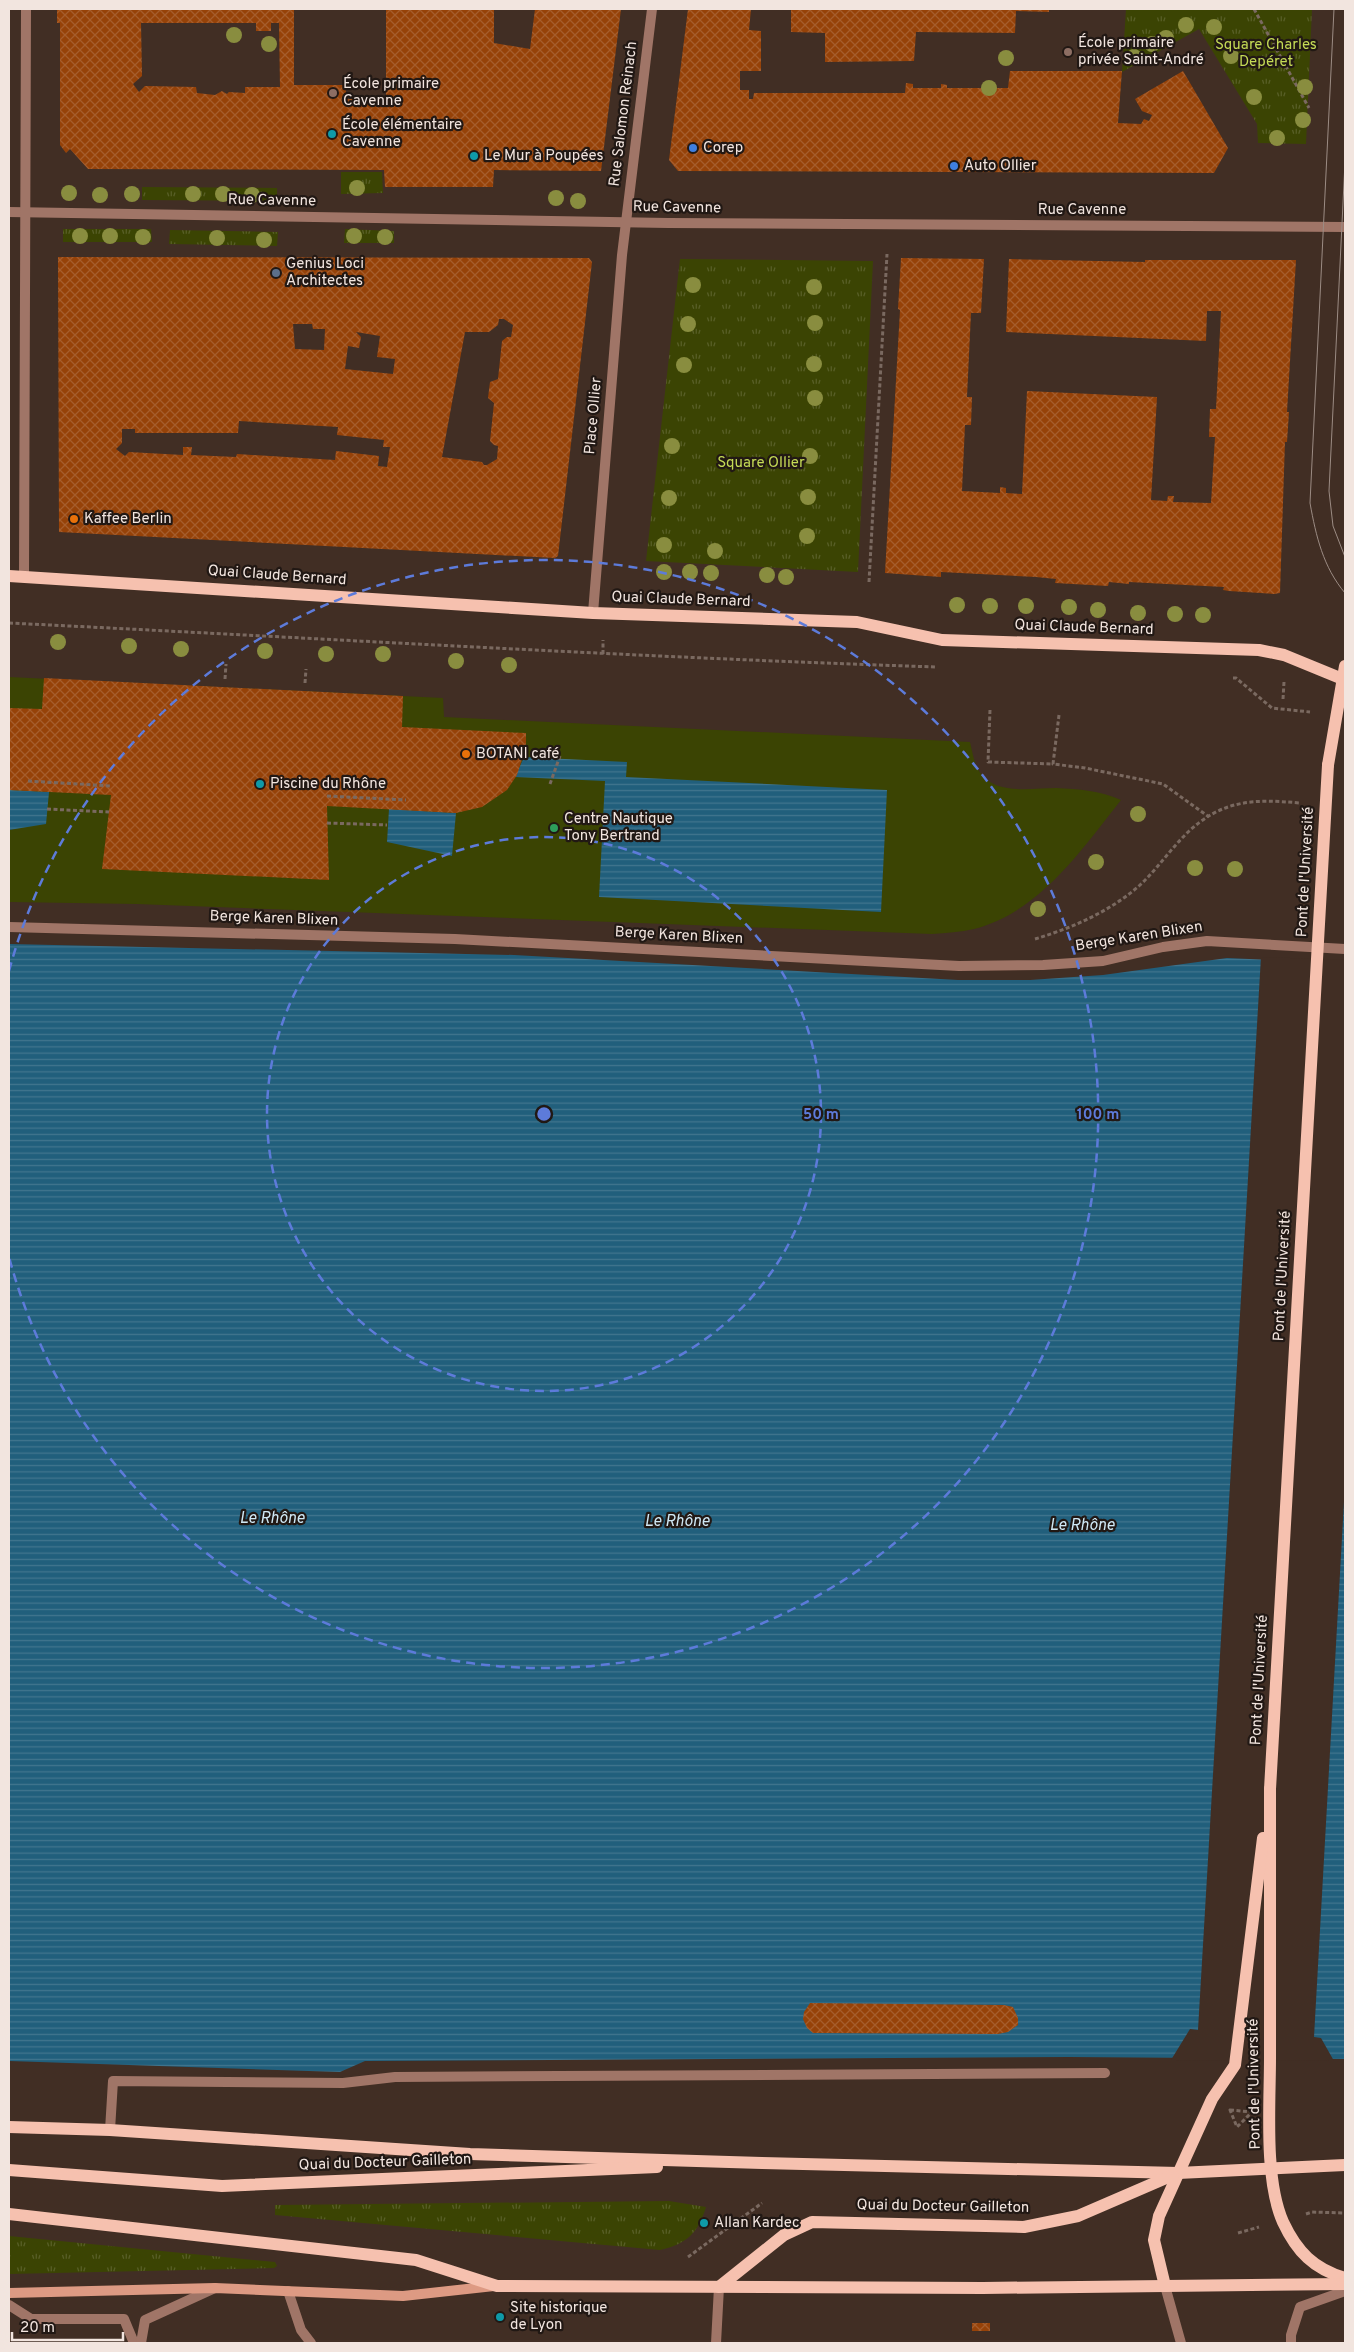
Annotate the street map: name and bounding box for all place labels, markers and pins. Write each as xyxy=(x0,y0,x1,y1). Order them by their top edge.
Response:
place label: École primaire privée Saint-André xyxy=(1078,33,1204,70)
marker: École primaire privée Saint-André xyxy=(1062,46,1074,58)
place label: École primaire Cavenne xyxy=(343,74,439,111)
marker: École primaire Cavenne xyxy=(327,87,339,99)
place label: École élémentaire Cavenne xyxy=(342,115,462,152)
marker: École élémentaire Cavenne xyxy=(326,128,338,140)
place label: Corep xyxy=(703,139,743,158)
marker: Corep xyxy=(687,142,699,154)
place label: Le Mur à Poupées xyxy=(484,147,604,166)
marker: Le Mur à Poupées xyxy=(468,150,480,162)
place label: Auto Ollier xyxy=(964,157,1037,176)
marker: Auto Ollier xyxy=(948,160,960,172)
place label: Genius Loci Architectes xyxy=(286,255,364,291)
marker: Genius Loci Architectes xyxy=(270,267,282,279)
place label: Kaffee Berlin xyxy=(84,510,172,529)
marker: Kaffee Berlin xyxy=(68,513,80,525)
place label: BOTANI café xyxy=(476,745,559,764)
marker: BOTANI café xyxy=(460,748,472,760)
place label: Piscine du Rhône xyxy=(270,775,386,794)
marker: Piscine du Rhône xyxy=(254,778,266,790)
place label: Centre Nautique Tony Bertrand xyxy=(564,810,673,846)
marker: Centre Nautique Tony Bertrand xyxy=(548,822,560,834)
centre of rings xyxy=(535,1105,553,1123)
place label: Allan Kardec xyxy=(714,2214,800,2233)
marker: Allan Kardec xyxy=(698,2217,710,2229)
place label: Site historique de Lyon xyxy=(510,2299,607,2335)
marker: Site historique de Lyon xyxy=(494,2311,506,2323)

